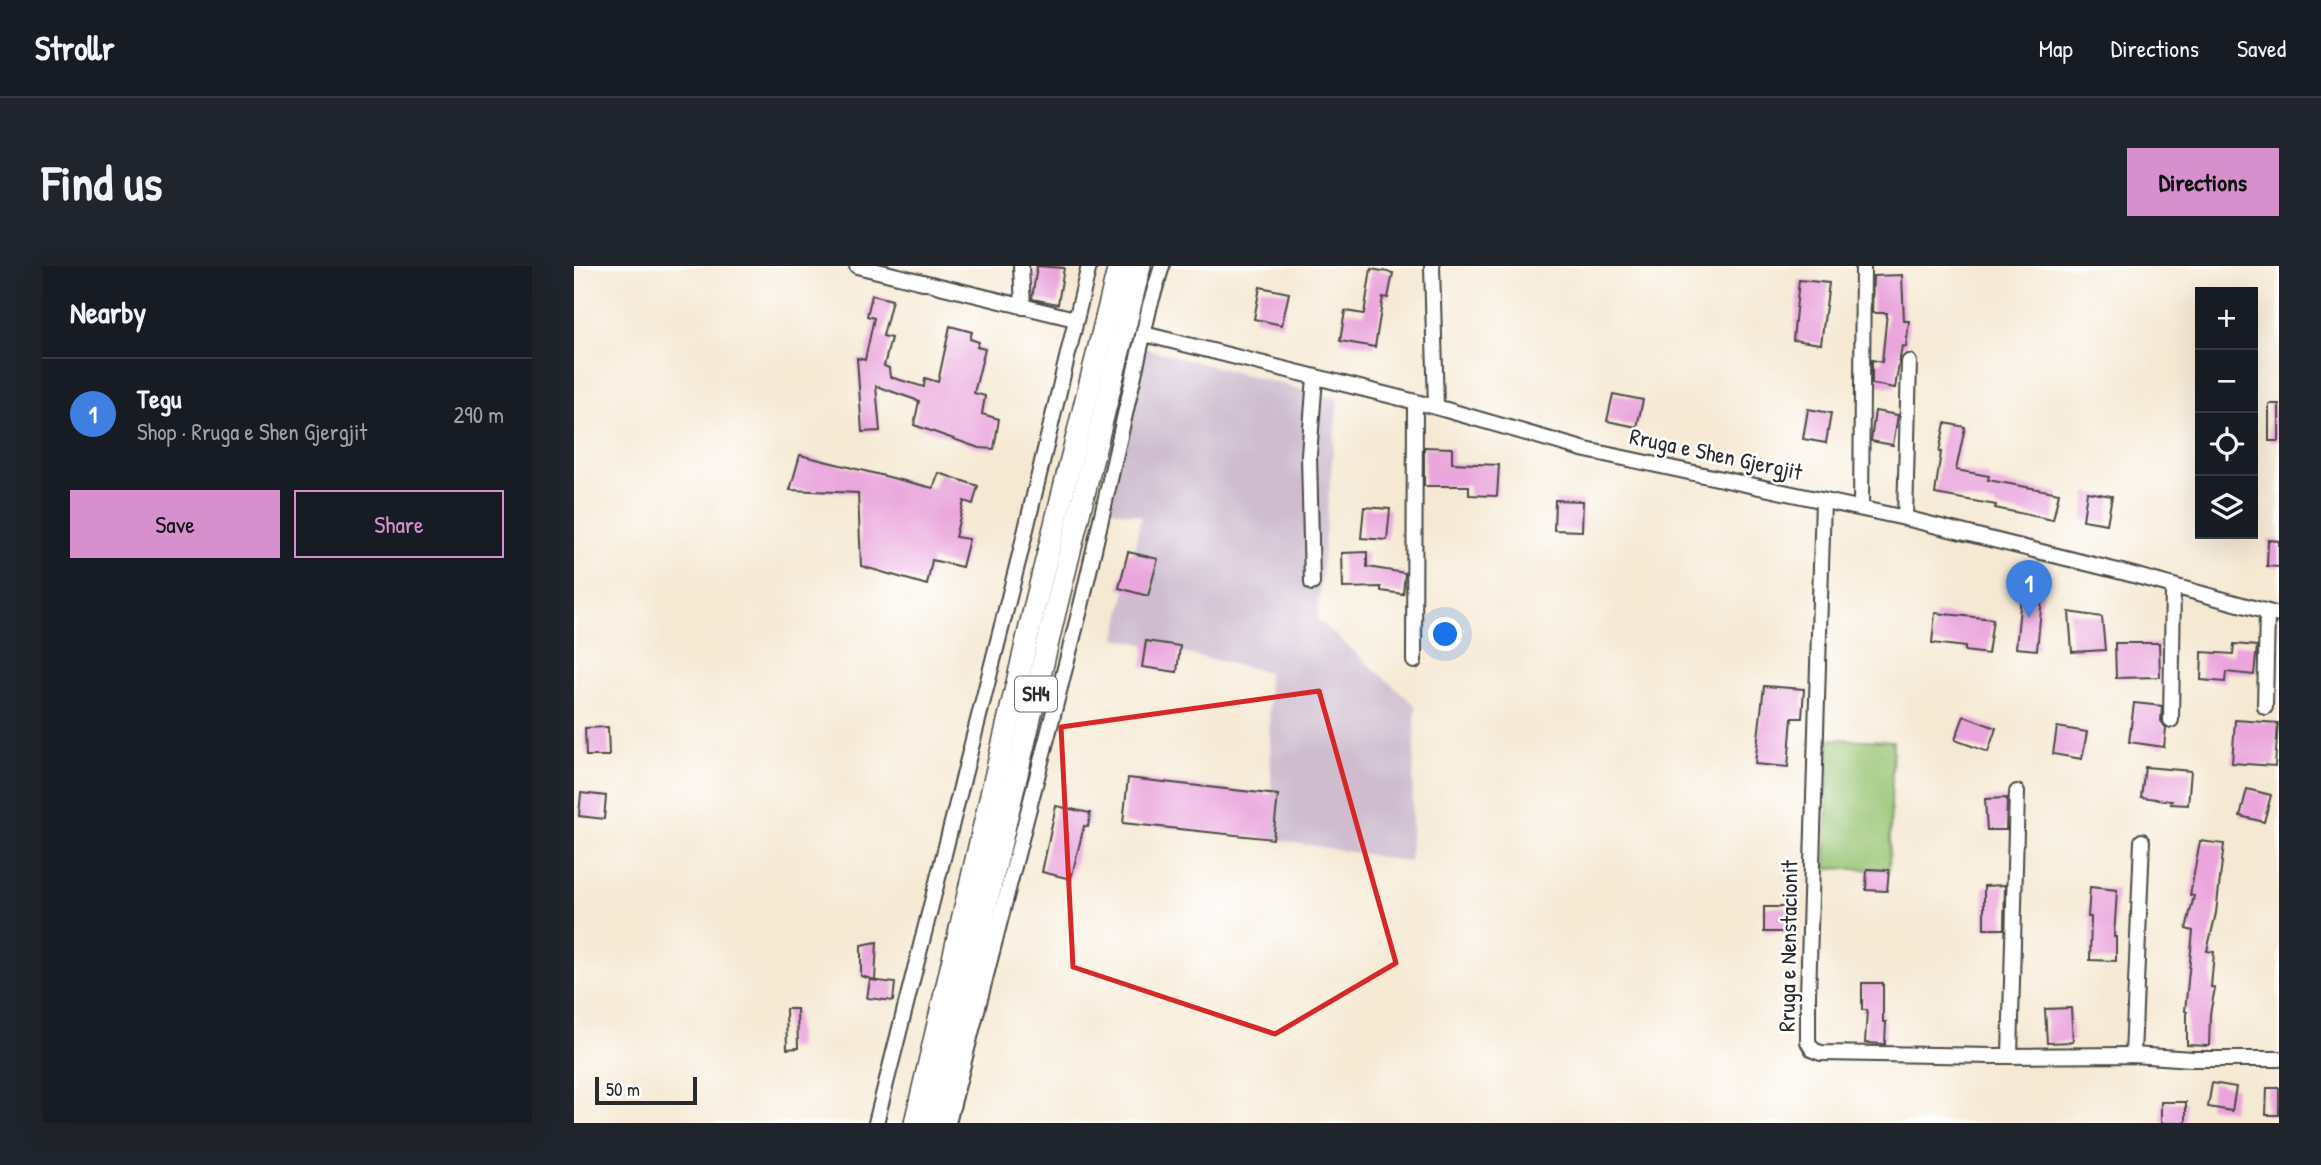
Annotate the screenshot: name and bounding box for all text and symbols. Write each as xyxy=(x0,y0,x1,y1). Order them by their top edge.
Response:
text: Strollr xyxy=(35,26,114,70)
text: Map xyxy=(2039,32,2073,64)
text: Directions xyxy=(2111,32,2199,64)
text: Saved xyxy=(2237,32,2286,64)
button: Directions xyxy=(2127,148,2279,216)
text: Find us xyxy=(42,149,162,215)
map controls xyxy=(2195,287,2258,539)
button: + xyxy=(2195,287,2258,350)
text: Nearby xyxy=(70,292,146,332)
button: − xyxy=(2195,350,2258,413)
text: Tegu xyxy=(137,381,182,416)
text: 1 xyxy=(89,399,97,430)
text: 290 m xyxy=(454,399,504,430)
button: locate xyxy=(2195,413,2258,476)
text: Shop · Rruga e Shen Gjergjit xyxy=(137,416,367,447)
street label: Rruga e Shen Gjergjit xyxy=(1627,420,1806,487)
button: layers xyxy=(2195,476,2258,539)
button: Save xyxy=(70,490,280,558)
button: Share xyxy=(294,490,504,558)
pin: 1 xyxy=(2006,560,2052,618)
your location xyxy=(1428,617,1462,651)
road number: SH4 xyxy=(1015,676,1057,712)
street label: Rruga e Nenstacionit xyxy=(1771,859,1805,1032)
scale bar xyxy=(595,1074,696,1106)
text: 50 m xyxy=(606,1076,640,1102)

